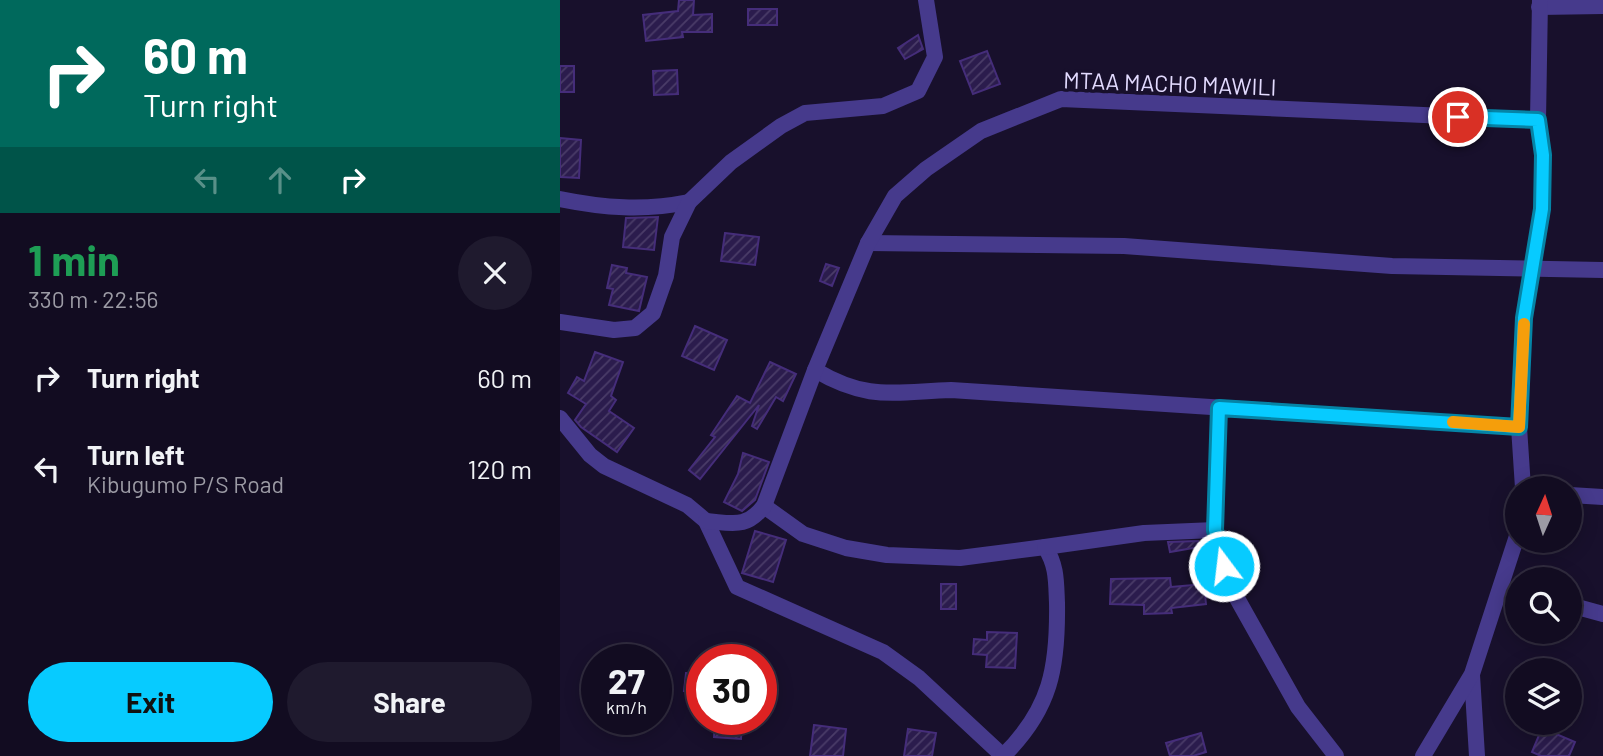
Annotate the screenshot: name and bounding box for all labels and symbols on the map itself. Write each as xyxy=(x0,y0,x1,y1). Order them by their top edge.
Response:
street label: MTAA MACHO MAWILI xyxy=(1063,65,1277,101)
pin xyxy=(1428,87,1488,147)
north arrow xyxy=(1505,476,1582,553)
position arrow xyxy=(1187,529,1261,603)
speed limit sign: 30 xyxy=(686,644,777,735)

